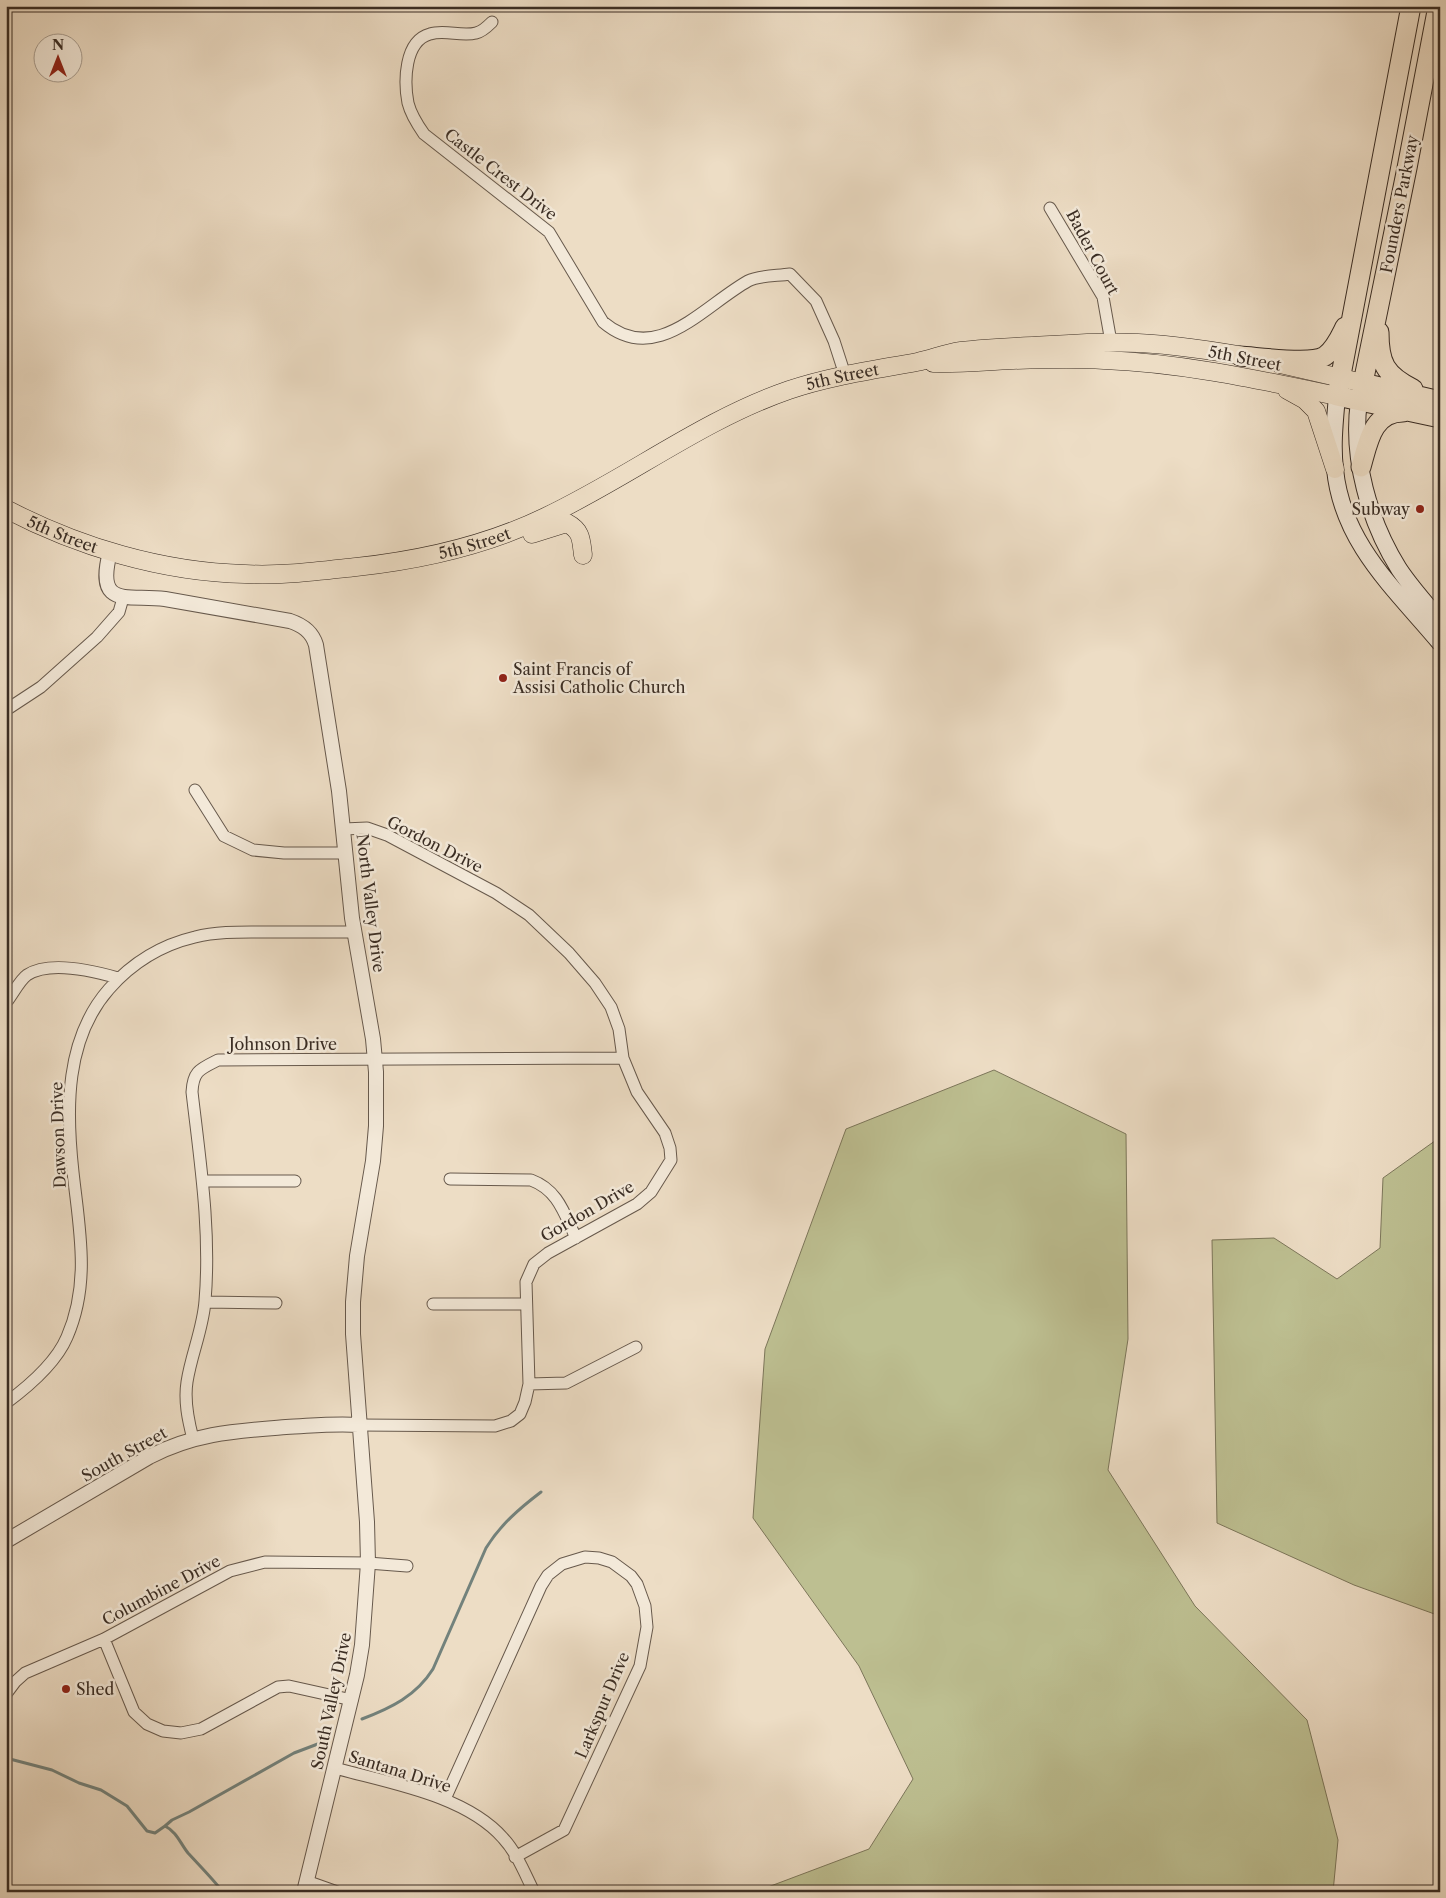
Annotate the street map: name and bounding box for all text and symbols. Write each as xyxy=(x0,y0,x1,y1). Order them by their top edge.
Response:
north arrow xyxy=(32,32,82,82)
text: N xyxy=(52,36,64,54)
street label: Castle Crest Drive xyxy=(441,124,561,224)
street label: Founders Parkway xyxy=(1376,132,1422,275)
street label: Bader Court xyxy=(1062,206,1124,298)
street label: 5th Street xyxy=(1207,341,1284,375)
street label: 5th Street xyxy=(803,359,881,394)
place label: Subway xyxy=(1352,499,1411,519)
marker: Subway xyxy=(1414,503,1426,515)
street label: 5th Street xyxy=(24,511,101,557)
street label: 5th Street xyxy=(436,523,513,563)
place label: Saint Francis of Assisi Catholic Church xyxy=(512,659,685,697)
marker: Saint Francis of Assisi Catholic Church xyxy=(497,672,509,684)
street label: Gordon Drive xyxy=(384,811,486,877)
street label: North Valley Drive xyxy=(353,833,389,974)
street label: Johnson Drive xyxy=(226,1034,337,1054)
street label: Dawson Drive xyxy=(46,1081,70,1189)
street label: Gordon Drive xyxy=(537,1176,637,1246)
street label: South Street xyxy=(78,1422,170,1486)
street label: Columbine Drive xyxy=(98,1550,224,1630)
street label: South Valley Drive xyxy=(307,1631,355,1771)
street label: Larkspur Drive xyxy=(571,1649,633,1761)
place label: Shed xyxy=(76,1679,115,1699)
marker: Shed xyxy=(60,1683,72,1695)
street label: Santana Drive xyxy=(346,1746,454,1796)

